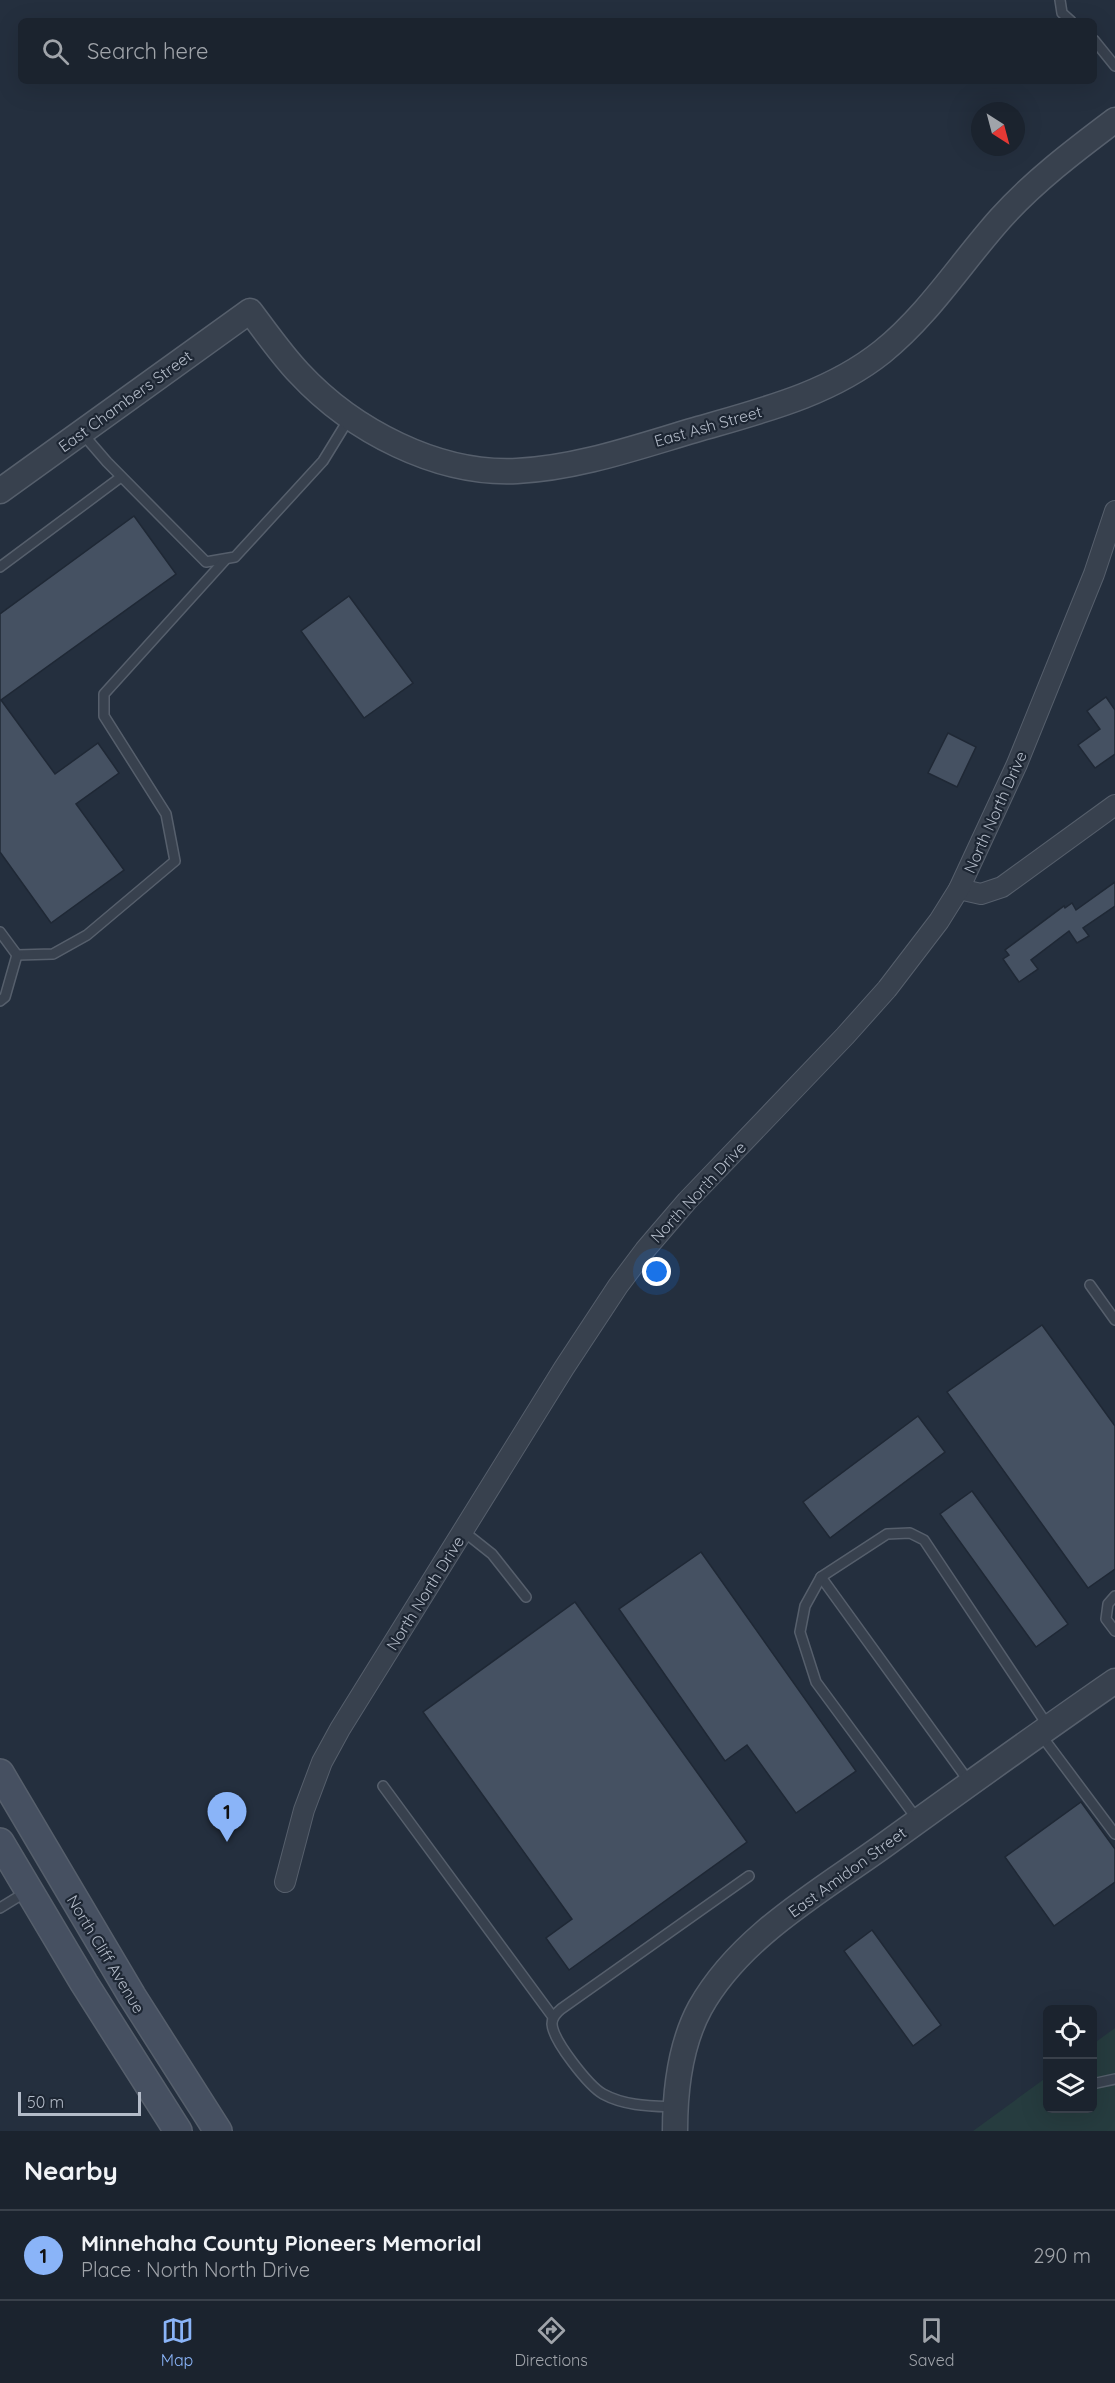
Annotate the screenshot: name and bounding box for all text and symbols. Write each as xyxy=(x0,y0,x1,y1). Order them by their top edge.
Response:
search box xyxy=(18,18,1097,84)
icon: search xyxy=(39,35,72,68)
text: Search here xyxy=(87,37,208,65)
north arrow xyxy=(971,102,1025,156)
street label: East Chambers Street xyxy=(54,346,196,456)
street label: East Ash Street xyxy=(652,401,764,451)
street label: North North Drive xyxy=(959,748,1031,876)
street label: North North Drive xyxy=(646,1137,750,1247)
your location xyxy=(642,1257,671,1286)
street label: North North Drive xyxy=(382,1532,468,1654)
pin: 1 xyxy=(208,1792,246,1842)
street label: East Amidon Street xyxy=(784,1822,910,1922)
street label: North Cliff Avenue xyxy=(63,1891,149,2017)
map controls xyxy=(1043,2005,1097,2113)
button: locate xyxy=(1043,2005,1097,2059)
button: layers xyxy=(1043,2059,1097,2113)
scale bar xyxy=(18,2089,141,2116)
text: 50 m xyxy=(27,2092,64,2112)
text: Nearby xyxy=(24,2154,118,2187)
text: Minnehaha County Pioneers Memorial xyxy=(81,2229,482,2257)
text: 1 xyxy=(40,2243,47,2268)
text: 290 m xyxy=(1033,2243,1091,2268)
text: Place · North North Drive xyxy=(81,2257,310,2282)
tab: Map xyxy=(161,2314,194,2370)
tab: Directions xyxy=(515,2314,588,2370)
tab: Saved xyxy=(909,2314,954,2370)

